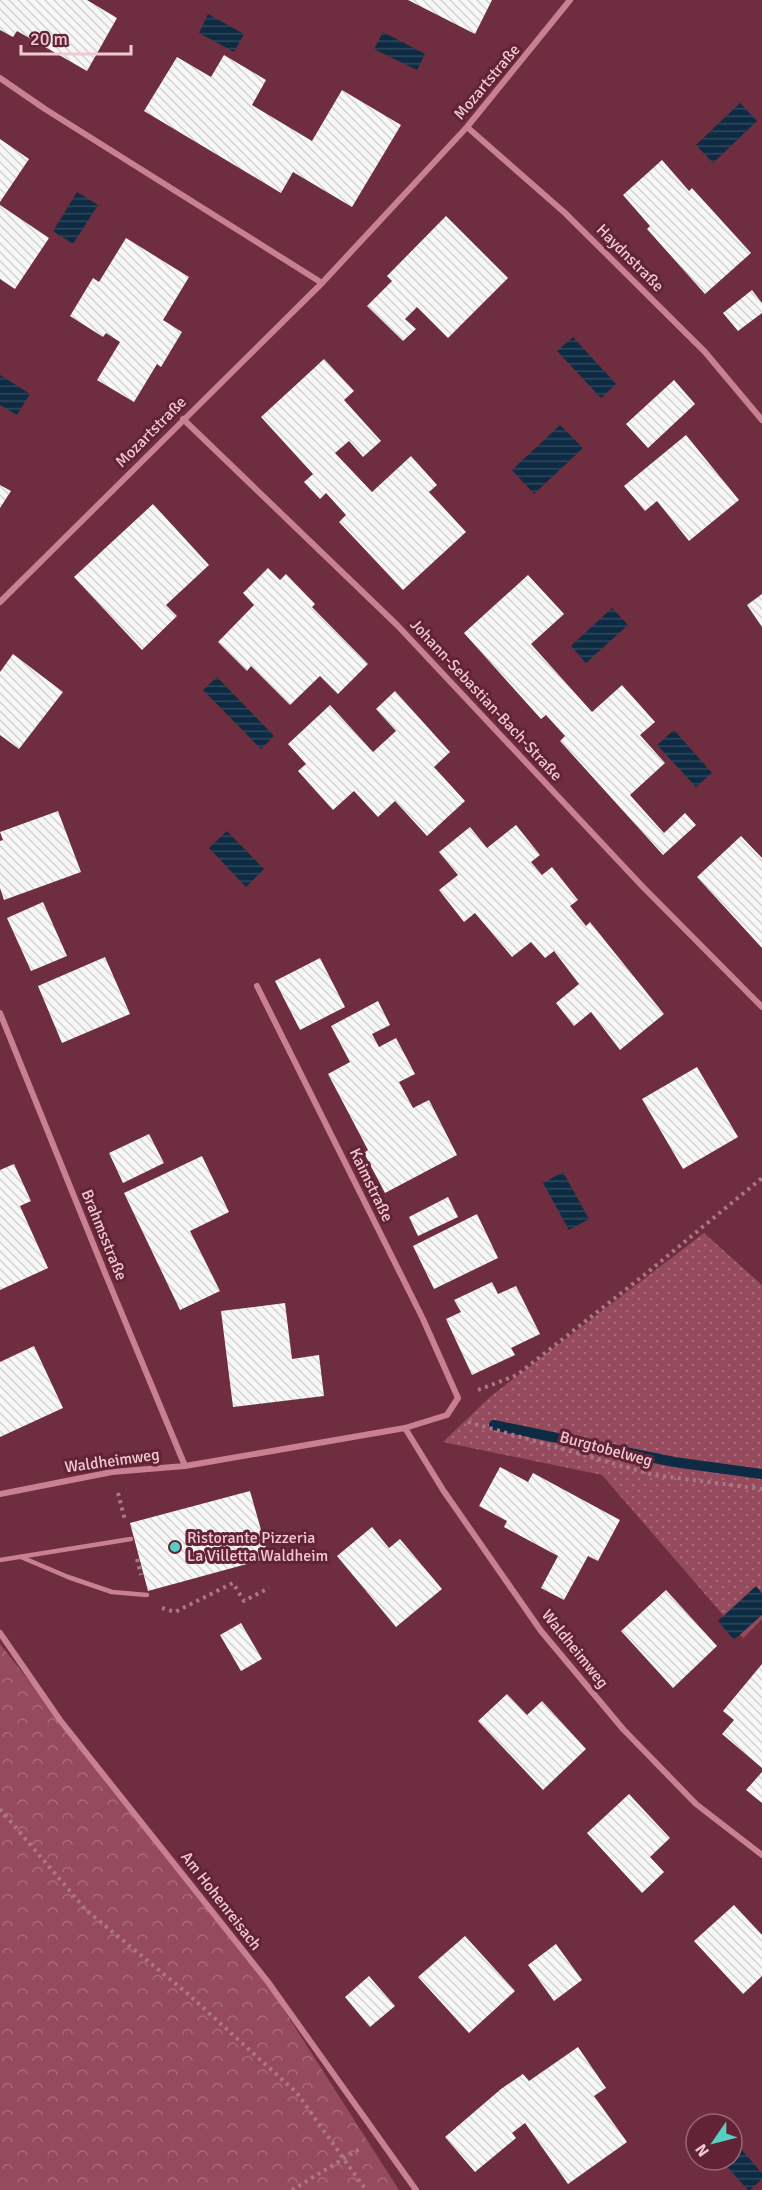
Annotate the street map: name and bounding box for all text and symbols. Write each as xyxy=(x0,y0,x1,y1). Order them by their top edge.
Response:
scale bar xyxy=(21,18,130,56)
text: 20 m xyxy=(30,28,68,50)
street label: Mozartstraße xyxy=(450,40,524,124)
street label: Haydnstraße xyxy=(592,220,668,296)
street label: Mozartstraße xyxy=(111,392,191,472)
street label: Johann-Sebastian-Bach-Straße xyxy=(406,615,566,785)
street label: Kaimstraße xyxy=(345,1145,397,1225)
street label: Brahmsstraße xyxy=(77,1187,131,1283)
street label: Burgtobelweg xyxy=(557,1427,655,1471)
street label: Waldheimweg xyxy=(63,1444,161,1478)
place label: Ristorante Pizzeria La Villetta Waldheim xyxy=(187,1528,328,1566)
marker: Ristorante Pizzeria La Villetta Waldheim xyxy=(168,1540,182,1554)
street label: Waldheimweg xyxy=(537,1606,613,1692)
street label: Am Hohenreisach xyxy=(176,1848,266,1954)
north arrow xyxy=(684,2112,744,2172)
text: N xyxy=(691,2140,714,2160)

